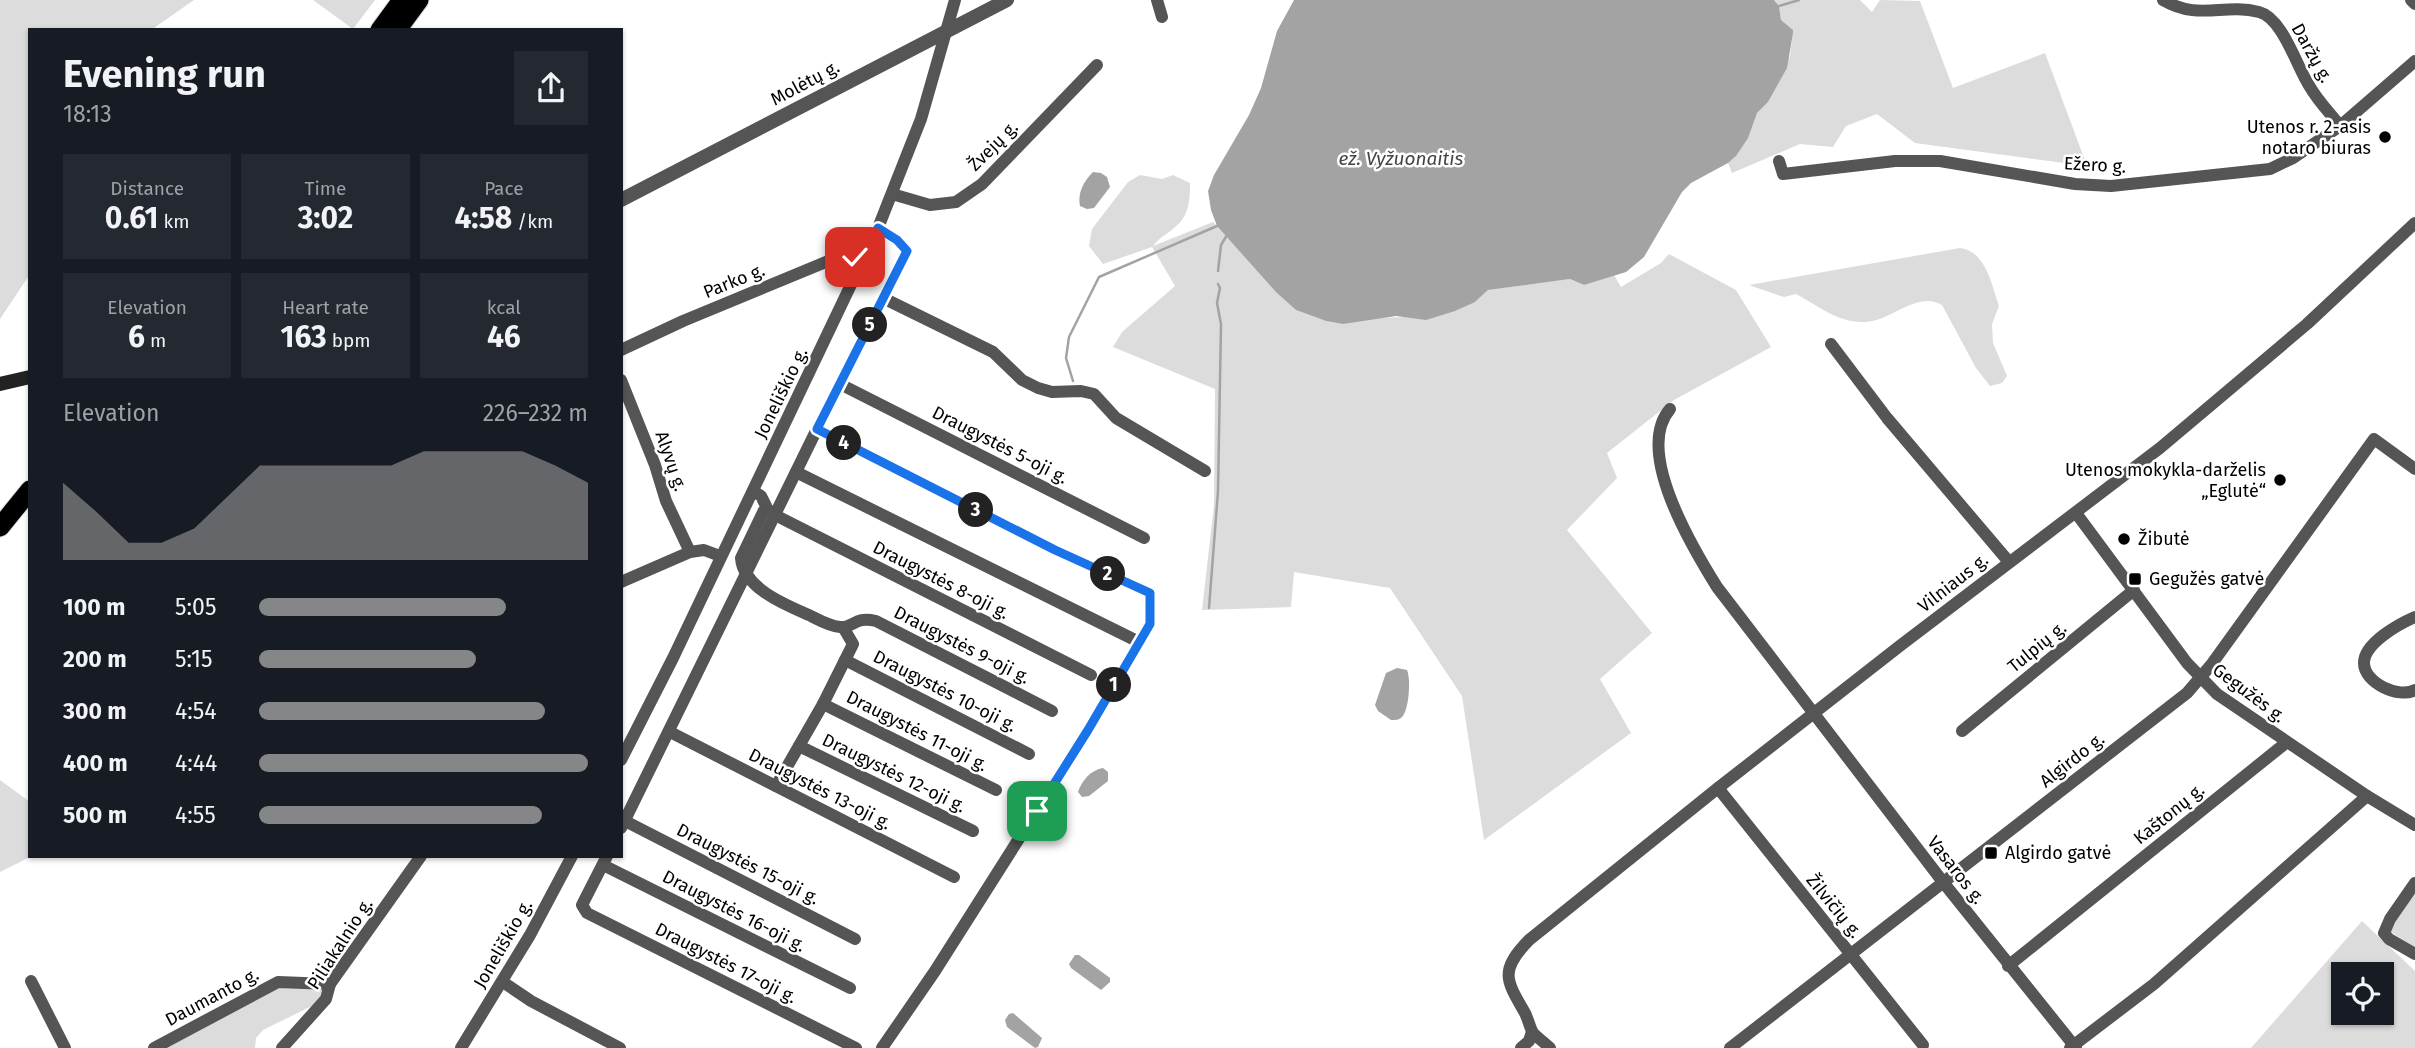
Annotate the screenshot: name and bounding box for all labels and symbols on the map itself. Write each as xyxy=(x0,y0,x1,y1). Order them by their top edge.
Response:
street label: Daržų g. xyxy=(2287,19,2337,87)
street label: Molėtų g. xyxy=(767,56,843,110)
street label: Žvejų g. xyxy=(963,116,1023,176)
place label: Utenos r. 2-asis notaro biuras xyxy=(2247,116,2371,159)
marker: Utenos r. 2-asis notaro biuras xyxy=(2377,129,2393,145)
water label: ež. Vyžuonaitis xyxy=(1339,147,1464,170)
street label: Ežero g. xyxy=(2063,152,2127,178)
pin xyxy=(825,227,885,287)
street label: Parko g. xyxy=(700,259,768,303)
pin: 5 xyxy=(852,308,888,342)
street label: Joneliškio g. xyxy=(750,344,812,442)
street label: Draugystės 5-oji g. xyxy=(929,401,1071,489)
pin: 4 xyxy=(826,426,862,460)
street label: Alyvų g. xyxy=(650,428,692,494)
place label: Utenos mokykla-darželis „Eglutė“ xyxy=(2065,459,2266,502)
marker: Utenos mokykla-darželis „Eglutė“ xyxy=(2272,472,2288,488)
pin: 3 xyxy=(958,492,993,528)
place label: Žibutė xyxy=(2138,528,2190,550)
marker: Žibutė xyxy=(2116,531,2132,547)
street label: Draugystės 8-oji g. xyxy=(869,536,1013,624)
street label: Vilniaus g. xyxy=(1913,549,1993,617)
pin: 2 xyxy=(1090,556,1126,592)
place label: Gegužės gatvė xyxy=(2149,568,2264,590)
marker: Gegužės gatvė xyxy=(2127,571,2143,587)
street label: Draugystės 9-oji g. xyxy=(890,601,1034,689)
street label: Tulpių g. xyxy=(2003,617,2071,677)
street label: Draugystės 10-oji g. xyxy=(870,645,1020,737)
street label: Gegužės g. xyxy=(2208,659,2290,727)
pin: 1 xyxy=(1096,668,1132,702)
street label: Draugystės 11-oji g. xyxy=(843,686,991,776)
street label: Algirdo g. xyxy=(2035,728,2109,792)
street label: Draugystės 12-oji g. xyxy=(819,729,969,817)
street label: Draugystės 13-oji g. xyxy=(745,744,895,834)
street label: Kaštonų g. xyxy=(2129,779,2209,849)
pin xyxy=(1007,781,1067,841)
street label: Draugystės 15-oji g. xyxy=(673,819,823,909)
street label: Vasaros g. xyxy=(1922,831,1990,909)
place label: Algirdo gatvė xyxy=(2005,842,2111,864)
marker: Algirdo gatvė xyxy=(1983,845,1999,861)
street label: Draugystės 16-oji g. xyxy=(659,865,809,957)
street label: Žilvičių g. xyxy=(1802,870,1866,942)
street label: Piliakalnio g. xyxy=(302,894,378,994)
street label: Joneliškio g. xyxy=(469,896,537,992)
street label: Draugystės 17-oji g. xyxy=(652,918,800,1008)
street label: Daumanto g. xyxy=(162,963,262,1031)

